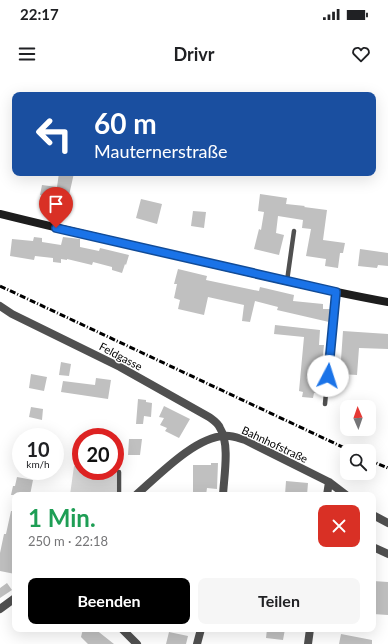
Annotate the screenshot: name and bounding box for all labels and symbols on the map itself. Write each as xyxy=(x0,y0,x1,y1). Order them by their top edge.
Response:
pin xyxy=(39,187,73,228)
street label: Feldgasse xyxy=(97,339,145,373)
position arrow xyxy=(307,355,349,397)
north arrow xyxy=(340,400,376,436)
street label: Bahnhofstraße xyxy=(240,423,310,465)
speed limit sign: 20 xyxy=(72,428,124,480)

